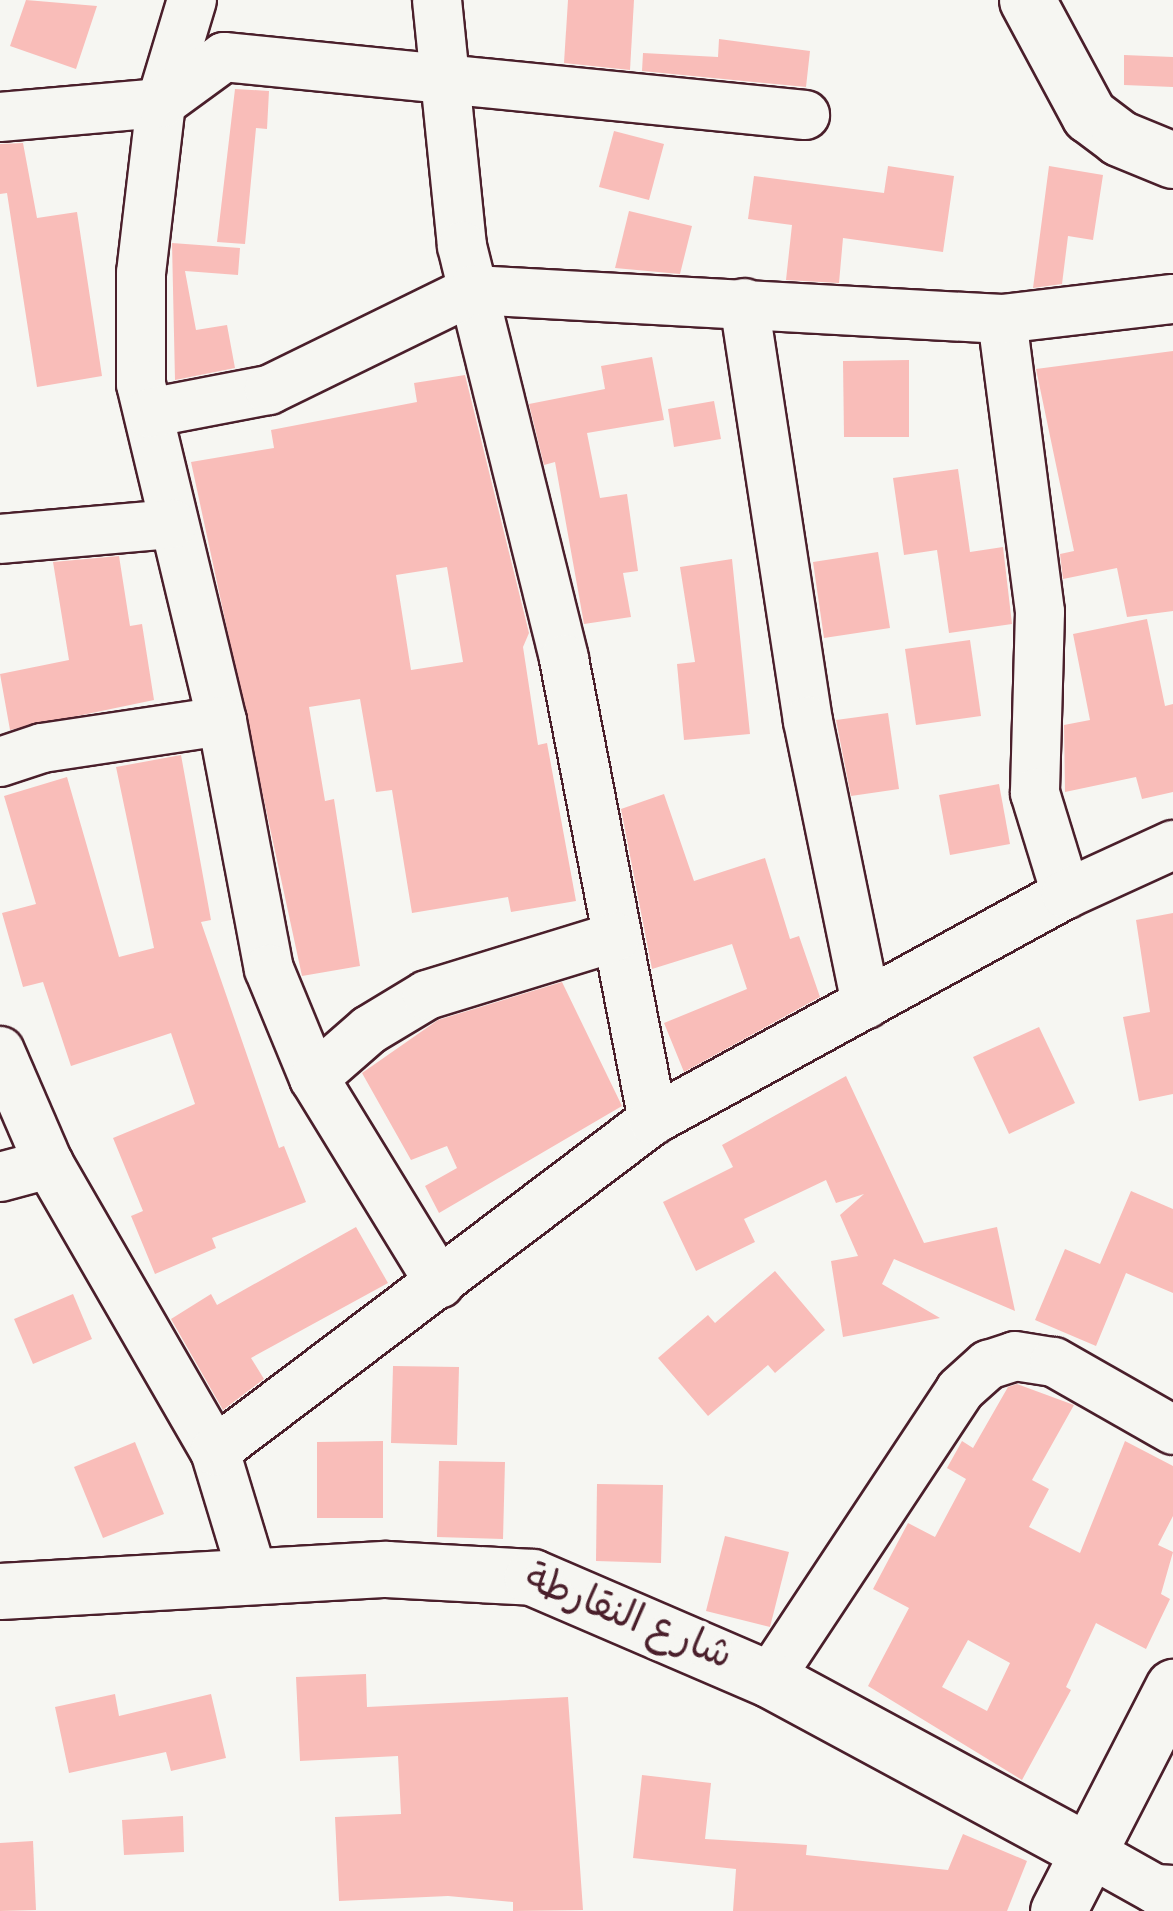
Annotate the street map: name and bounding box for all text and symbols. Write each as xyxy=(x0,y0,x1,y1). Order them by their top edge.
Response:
street label: شارع النقارطة xyxy=(516,1558,738,1684)

